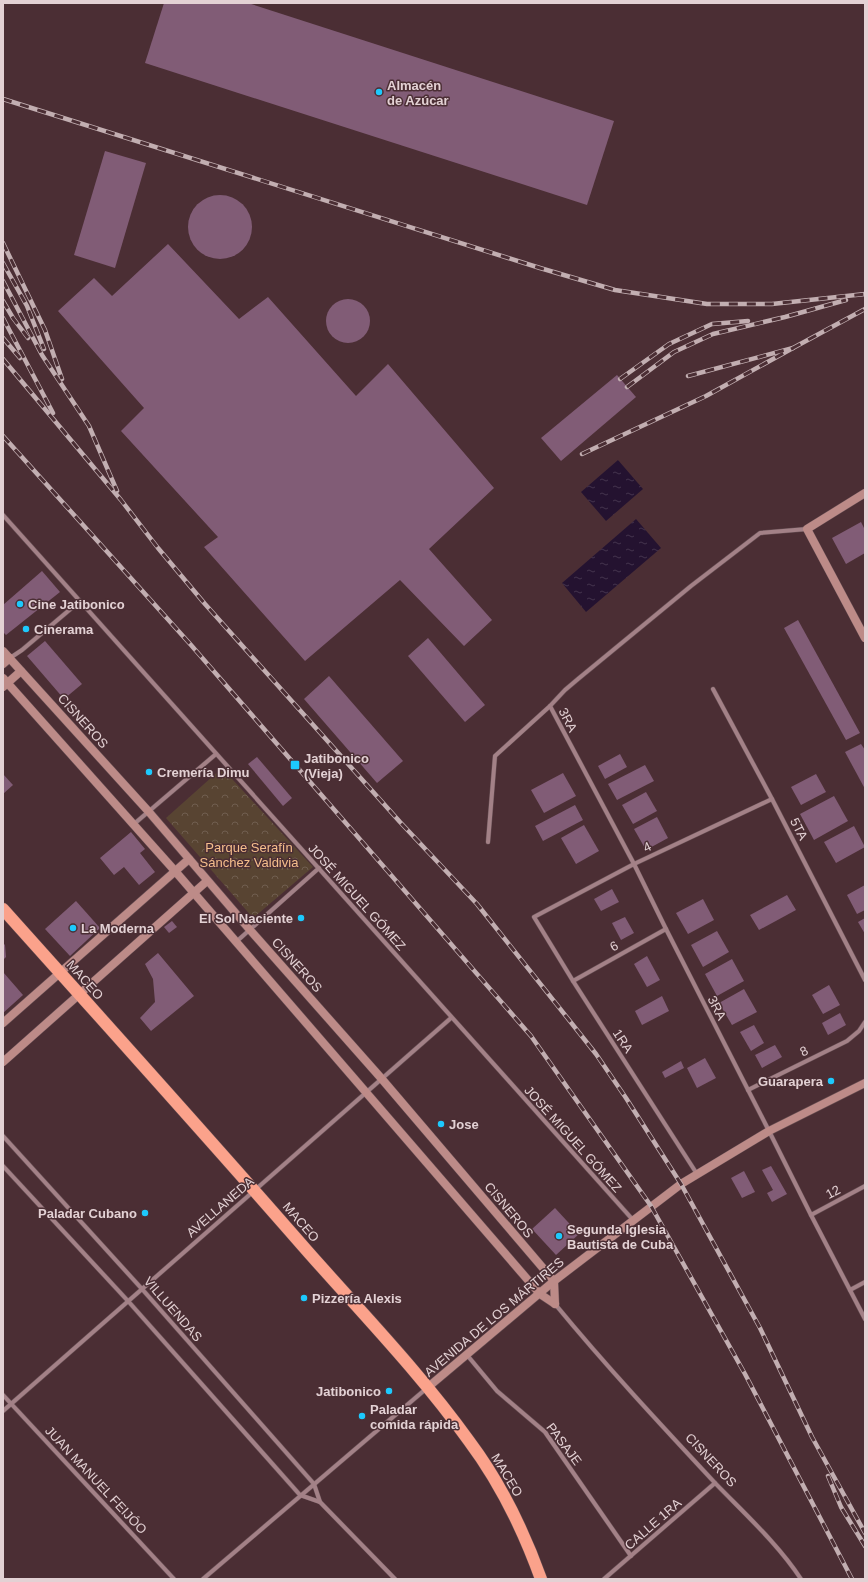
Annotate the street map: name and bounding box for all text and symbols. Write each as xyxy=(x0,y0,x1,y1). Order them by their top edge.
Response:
place label: Almacén de Azúcar xyxy=(387,78,449,108)
marker: Almacén de Azúcar xyxy=(374,87,384,97)
place label: Cine Jatibonico xyxy=(28,597,125,612)
marker: Cine Jatibonico xyxy=(15,599,25,609)
place label: Cinerama xyxy=(34,622,94,637)
marker: Cinerama xyxy=(21,624,31,634)
street label: CISNEROS xyxy=(55,691,112,751)
street label: 3RA xyxy=(556,705,581,735)
place label: Jatibonico (Vieja) xyxy=(304,751,369,781)
marker: Jatibonico (Vieja) xyxy=(289,759,301,771)
place label: Cremería Dimu xyxy=(157,765,250,780)
marker: Cremería Dimu xyxy=(144,767,154,777)
street label: 5TA xyxy=(787,815,811,843)
street label: 4 xyxy=(641,839,653,855)
park label: Parque Serafín Sánchez Valdivia xyxy=(200,840,299,870)
street label: JOSÉ MIGUEL GÓMEZ xyxy=(305,841,409,953)
place label: El Sol Naciente xyxy=(199,911,293,926)
marker: El Sol Naciente xyxy=(296,913,306,923)
place label: La Moderna xyxy=(81,921,155,936)
marker: La Moderna xyxy=(68,923,78,933)
street label: CISNEROS xyxy=(269,935,326,995)
street label: 6 xyxy=(607,938,621,954)
street label: MACEO xyxy=(63,957,107,1003)
street label: 3RA xyxy=(705,993,730,1023)
street label: 1RA xyxy=(610,1026,636,1056)
street label: 8 xyxy=(797,1043,811,1059)
place label: Guarapera xyxy=(758,1074,824,1089)
marker: Guarapera xyxy=(826,1076,836,1086)
street label: JOSÉ MIGUEL GÓMEZ xyxy=(521,1083,625,1195)
place label: Jose xyxy=(449,1117,479,1132)
marker: Jose xyxy=(436,1119,446,1129)
street label: AVELLANEDA xyxy=(183,1173,257,1240)
street label: CISNEROS xyxy=(481,1179,537,1241)
street label: 12 xyxy=(823,1182,843,1202)
street label: MACEO xyxy=(280,1199,322,1245)
place label: Paladar Cubano xyxy=(38,1206,137,1221)
marker: Paladar Cubano xyxy=(140,1208,150,1218)
place label: Segunda Iglesia Bautista de Cuba xyxy=(567,1222,674,1252)
marker: Segunda Iglesia Bautista de Cuba xyxy=(554,1231,564,1241)
street label: AVENIDA DE LOS MÁRTIRES xyxy=(421,1254,567,1380)
street label: VILLUENDAS xyxy=(141,1274,205,1345)
place label: Pizzería Alexis xyxy=(312,1291,402,1306)
marker: Pizzería Alexis xyxy=(299,1293,309,1303)
place label: Jatibonico xyxy=(316,1384,381,1399)
marker: Jatibonico xyxy=(384,1386,394,1396)
place label: Paladar comida rápida xyxy=(370,1402,459,1432)
marker: Paladar comida rápida xyxy=(357,1411,367,1421)
street label: PASAJE xyxy=(543,1420,585,1468)
street label: JUAN MANUEL FEIJÓO xyxy=(42,1423,150,1537)
street label: CISNEROS xyxy=(682,1430,740,1490)
street label: MACEO xyxy=(488,1451,526,1499)
street label: CALLE 1RA xyxy=(622,1495,685,1553)

